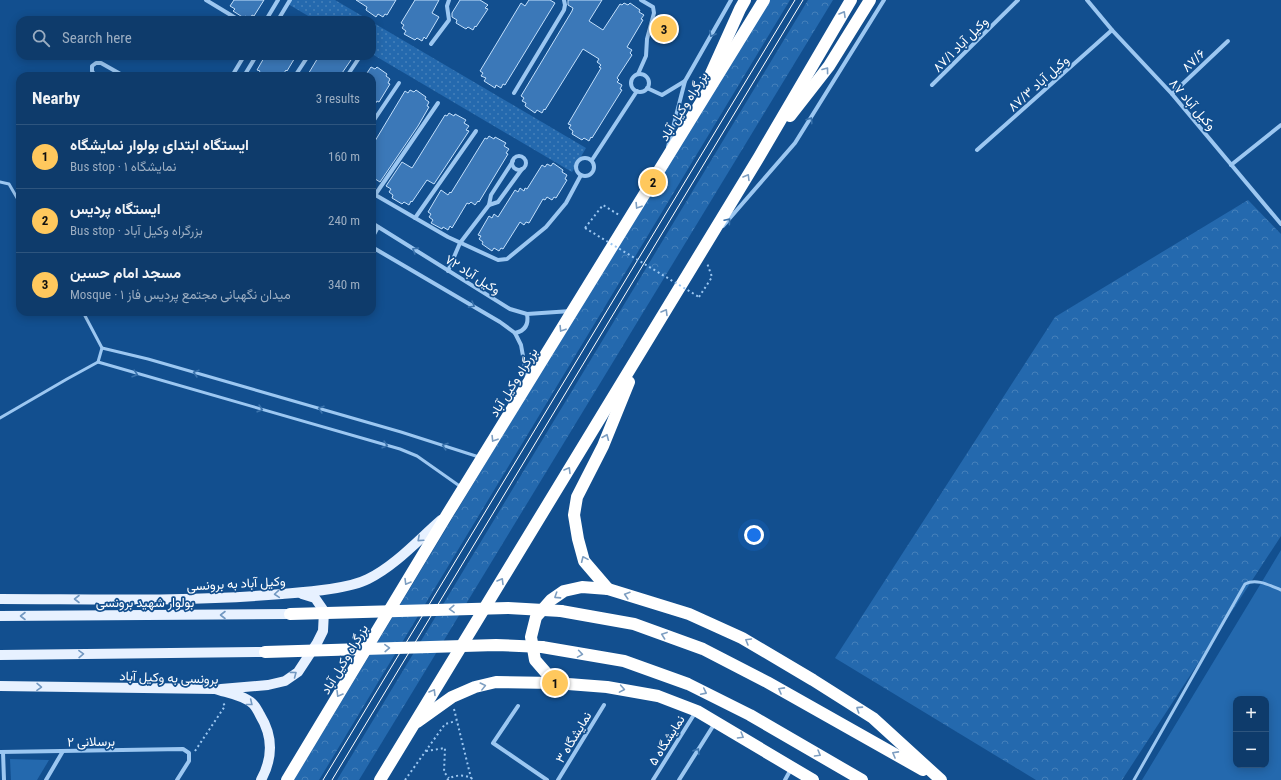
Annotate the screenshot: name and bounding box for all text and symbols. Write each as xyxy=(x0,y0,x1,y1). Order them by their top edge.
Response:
one-way arrow xyxy=(838,11,845,18)
pin: 3 xyxy=(651,14,677,44)
street label: وکیل آباد ۸۷/۱ xyxy=(930,14,992,76)
search box xyxy=(16,16,376,60)
icon: search xyxy=(30,27,52,49)
text: Search here xyxy=(62,29,132,47)
one-way arrow xyxy=(709,30,716,37)
street label: ۸۷/۶ xyxy=(1179,46,1208,75)
street label: وکیل آباد ۸۷/۳ xyxy=(1005,52,1073,115)
one-way arrow xyxy=(821,68,828,75)
street label: بزرگراه وکیل آباد xyxy=(656,69,712,144)
street label: وکیل آباد ۸۷ xyxy=(1165,76,1219,134)
text: Nearby xyxy=(32,88,80,108)
text: 3 results xyxy=(316,91,360,106)
one-way arrow xyxy=(805,117,812,124)
text: ایستگاه ابتدای بولوار نمایشگاه xyxy=(70,136,249,154)
text: 1 xyxy=(42,149,48,164)
text: 160 m xyxy=(328,149,360,164)
text: Bus stop · نمایشگاه ۱ xyxy=(70,159,176,174)
pin: 2 xyxy=(640,167,666,197)
one-way arrow xyxy=(742,174,749,181)
text: ایستگاه پردیس xyxy=(70,200,161,218)
one-way arrow xyxy=(635,202,642,209)
text: 2 xyxy=(42,213,48,228)
text: 240 m xyxy=(328,213,360,228)
one-way arrow xyxy=(723,218,730,225)
text: Bus stop · بزرگراه وکیل آباد xyxy=(70,223,203,238)
one-way arrow xyxy=(412,247,419,255)
street label: ۷۲ وکیل آباد xyxy=(442,252,503,298)
text: مسجد امام حسین xyxy=(70,264,181,282)
text: 3 xyxy=(42,277,48,292)
text: 340 m xyxy=(328,277,360,292)
text: Mosque · میدان نگهبانی مجتمع پردیس فاز ۱ xyxy=(70,287,291,302)
one-way arrow xyxy=(468,301,475,308)
one-way arrow xyxy=(660,309,667,316)
one-way arrow xyxy=(559,325,567,332)
street label: بزرگراه وکیل آباد xyxy=(486,345,542,420)
one-way arrow xyxy=(132,369,139,378)
one-way arrow xyxy=(192,369,199,378)
one-way arrow xyxy=(257,404,264,413)
one-way arrow xyxy=(317,405,324,413)
one-way arrow xyxy=(602,434,610,441)
one-way arrow xyxy=(491,435,498,442)
one-way arrow xyxy=(382,440,389,449)
one-way arrow xyxy=(442,442,449,451)
one-way arrow xyxy=(564,467,571,474)
your location xyxy=(744,525,764,545)
one-way arrow xyxy=(417,534,424,541)
one-way arrow xyxy=(581,555,589,562)
street label: وکیل آباد به برونسی xyxy=(186,573,286,595)
one-way arrow xyxy=(404,578,411,585)
one-way arrow xyxy=(496,578,504,585)
one-way arrow xyxy=(274,590,280,599)
one-way arrow xyxy=(554,591,561,599)
one-way arrow xyxy=(623,591,630,600)
one-way arrow xyxy=(74,595,80,603)
street label: بولوار شهید برونسی xyxy=(96,595,194,611)
one-way arrow xyxy=(449,605,455,614)
one-way arrow xyxy=(220,611,226,619)
one-way arrow xyxy=(20,612,26,620)
street label: بزرگراه وکیل آباد xyxy=(318,622,372,697)
one-way arrow xyxy=(661,632,668,640)
one-way arrow xyxy=(745,639,752,646)
one-way arrow xyxy=(384,644,390,652)
one-way arrow xyxy=(577,649,584,658)
one-way arrow xyxy=(78,650,84,658)
street label: برونسی به وکیل آباد xyxy=(119,668,219,688)
pin: 1 xyxy=(542,668,568,698)
one-way arrow xyxy=(289,672,296,679)
one-way arrow xyxy=(36,682,42,691)
one-way arrow xyxy=(479,682,486,690)
one-way arrow xyxy=(619,685,625,693)
one-way arrow xyxy=(700,687,707,695)
one-way arrow xyxy=(778,688,786,695)
one-way arrow xyxy=(429,689,436,696)
one-way arrow xyxy=(337,690,344,697)
map controls xyxy=(1233,696,1269,768)
button: + xyxy=(1233,696,1269,732)
one-way arrow xyxy=(245,698,253,705)
one-way arrow xyxy=(856,706,863,714)
street label: نمایشگاه ۳ xyxy=(552,709,595,766)
street label: نمایشگاه ۵ xyxy=(645,712,688,768)
one-way arrow xyxy=(737,732,744,739)
button: − xyxy=(1233,732,1269,768)
street label: برسلانی ۲ xyxy=(67,734,115,750)
one-way arrow xyxy=(693,748,700,755)
one-way arrow xyxy=(814,750,821,757)
one-way arrow xyxy=(892,751,899,759)

